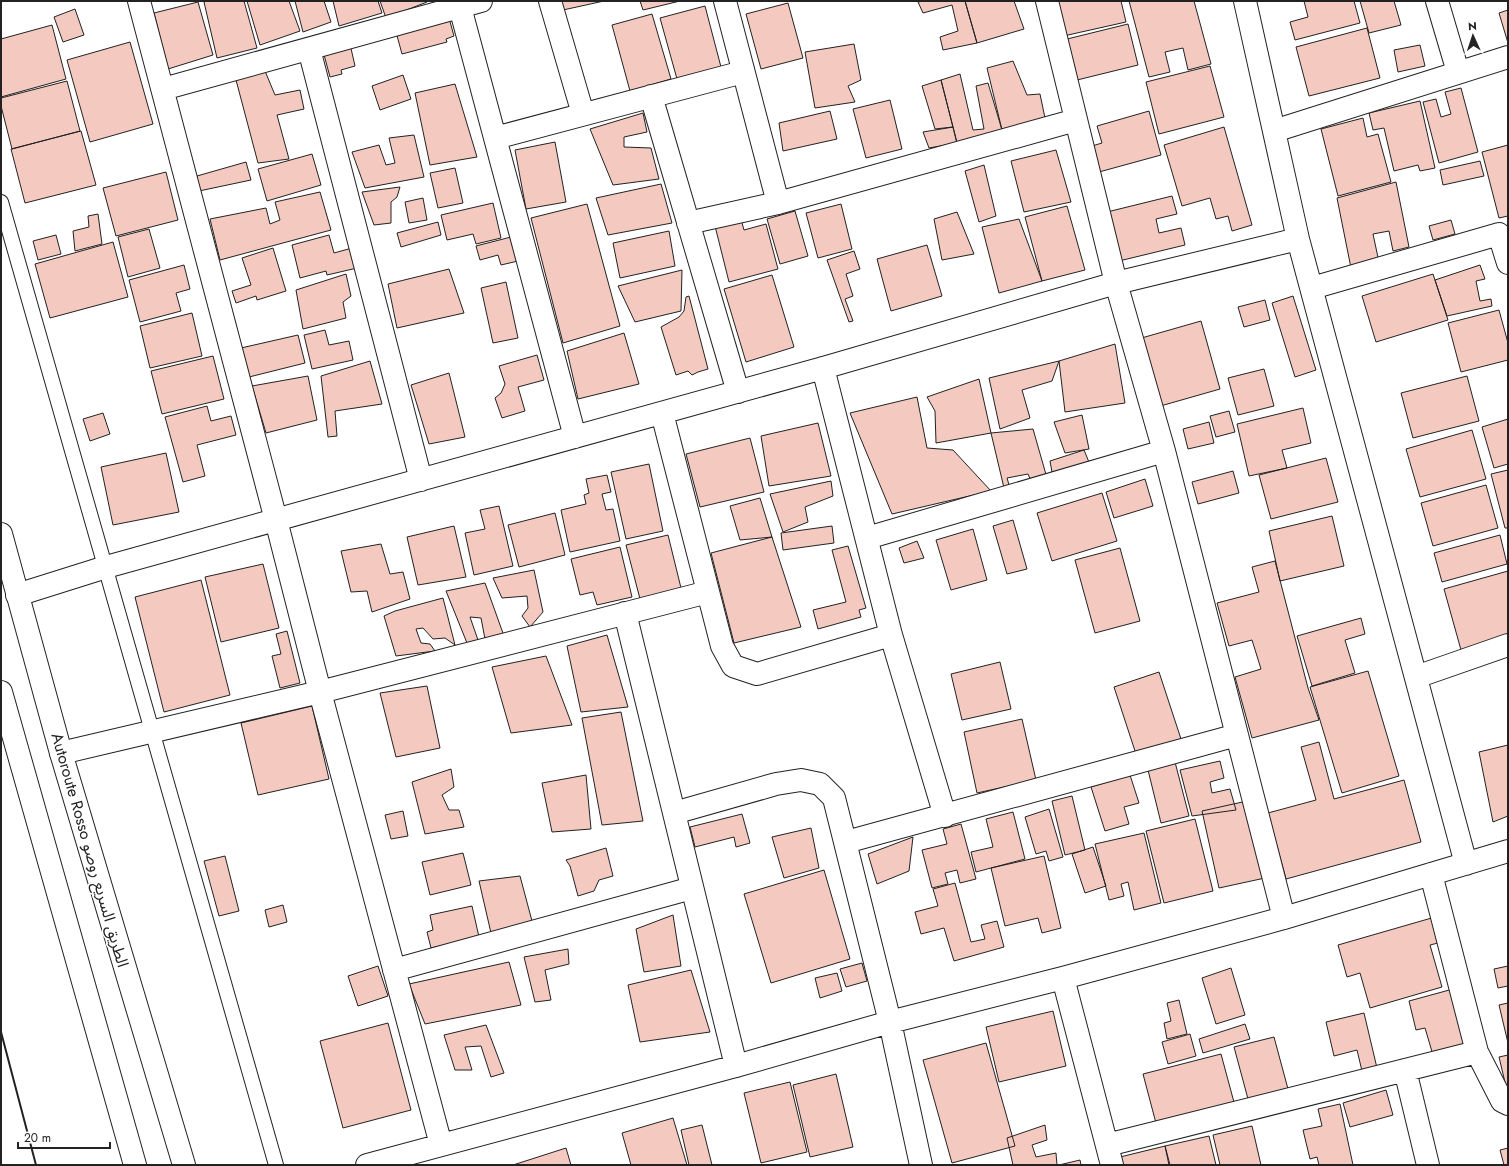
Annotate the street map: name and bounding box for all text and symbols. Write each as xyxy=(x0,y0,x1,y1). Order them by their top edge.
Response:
north arrow xyxy=(1453,16,1493,56)
text: N xyxy=(1468,18,1477,34)
street label: Autoroute Rosso الطريق السريع روصو xyxy=(45,730,135,970)
scale bar xyxy=(18,1124,110,1150)
text: 20 m xyxy=(24,1129,51,1147)

